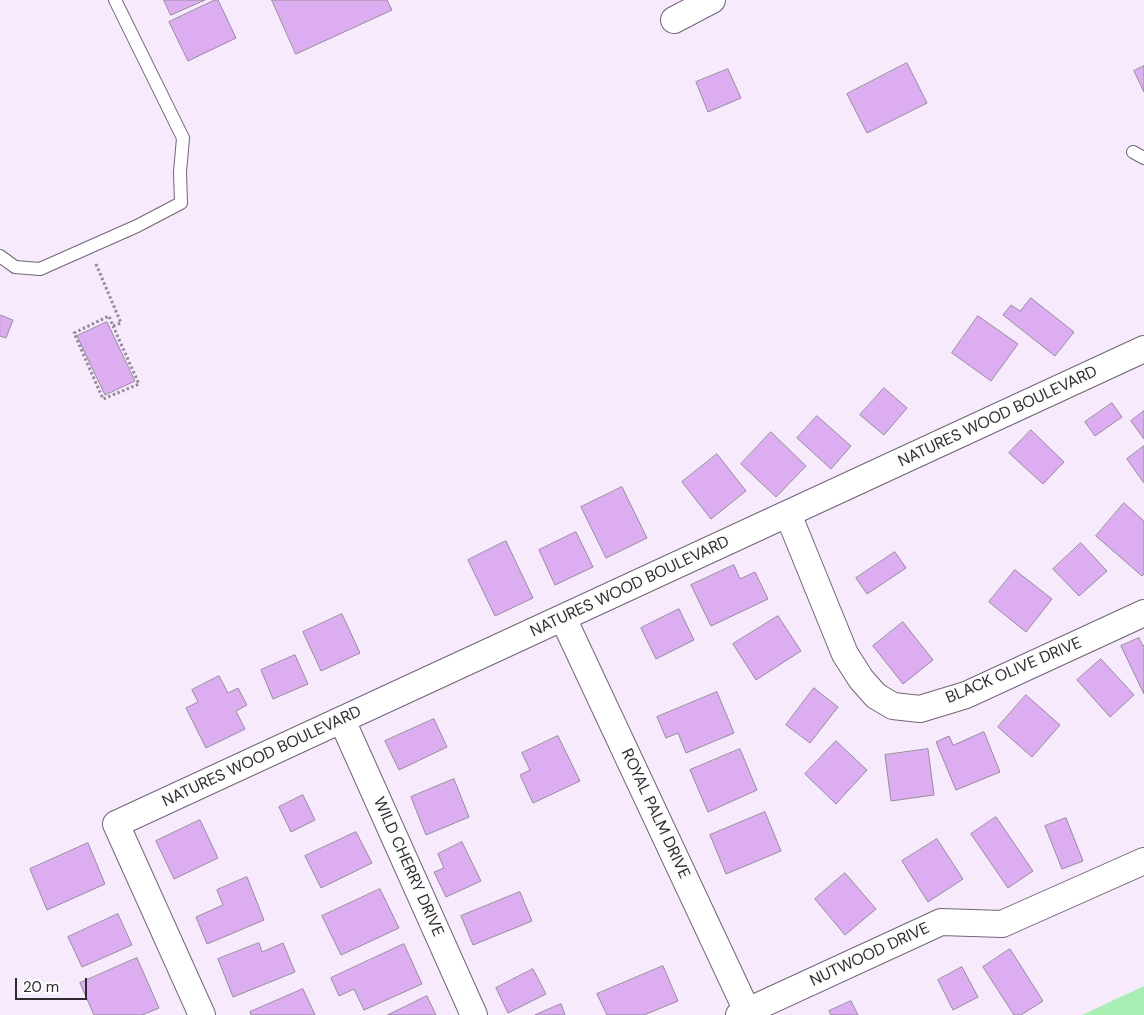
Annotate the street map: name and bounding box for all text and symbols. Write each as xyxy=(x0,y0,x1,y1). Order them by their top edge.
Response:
street label: NATURES WOOD BOULEVARD xyxy=(895,362,1101,472)
street label: NATURES WOOD BOULEVARD xyxy=(527,532,733,642)
street label: BLACK OLIVE DRIVE xyxy=(943,634,1085,708)
street label: NATURES WOOD BOULEVARD xyxy=(159,702,365,812)
street label: ROYAL PALM DRIVE xyxy=(616,746,694,882)
street label: WILD CHERRY DRIVE xyxy=(369,794,447,940)
street label: NUTWOOD DRIVE xyxy=(807,919,933,991)
scale bar xyxy=(18,968,90,1000)
text: 20 m xyxy=(23,977,59,997)

